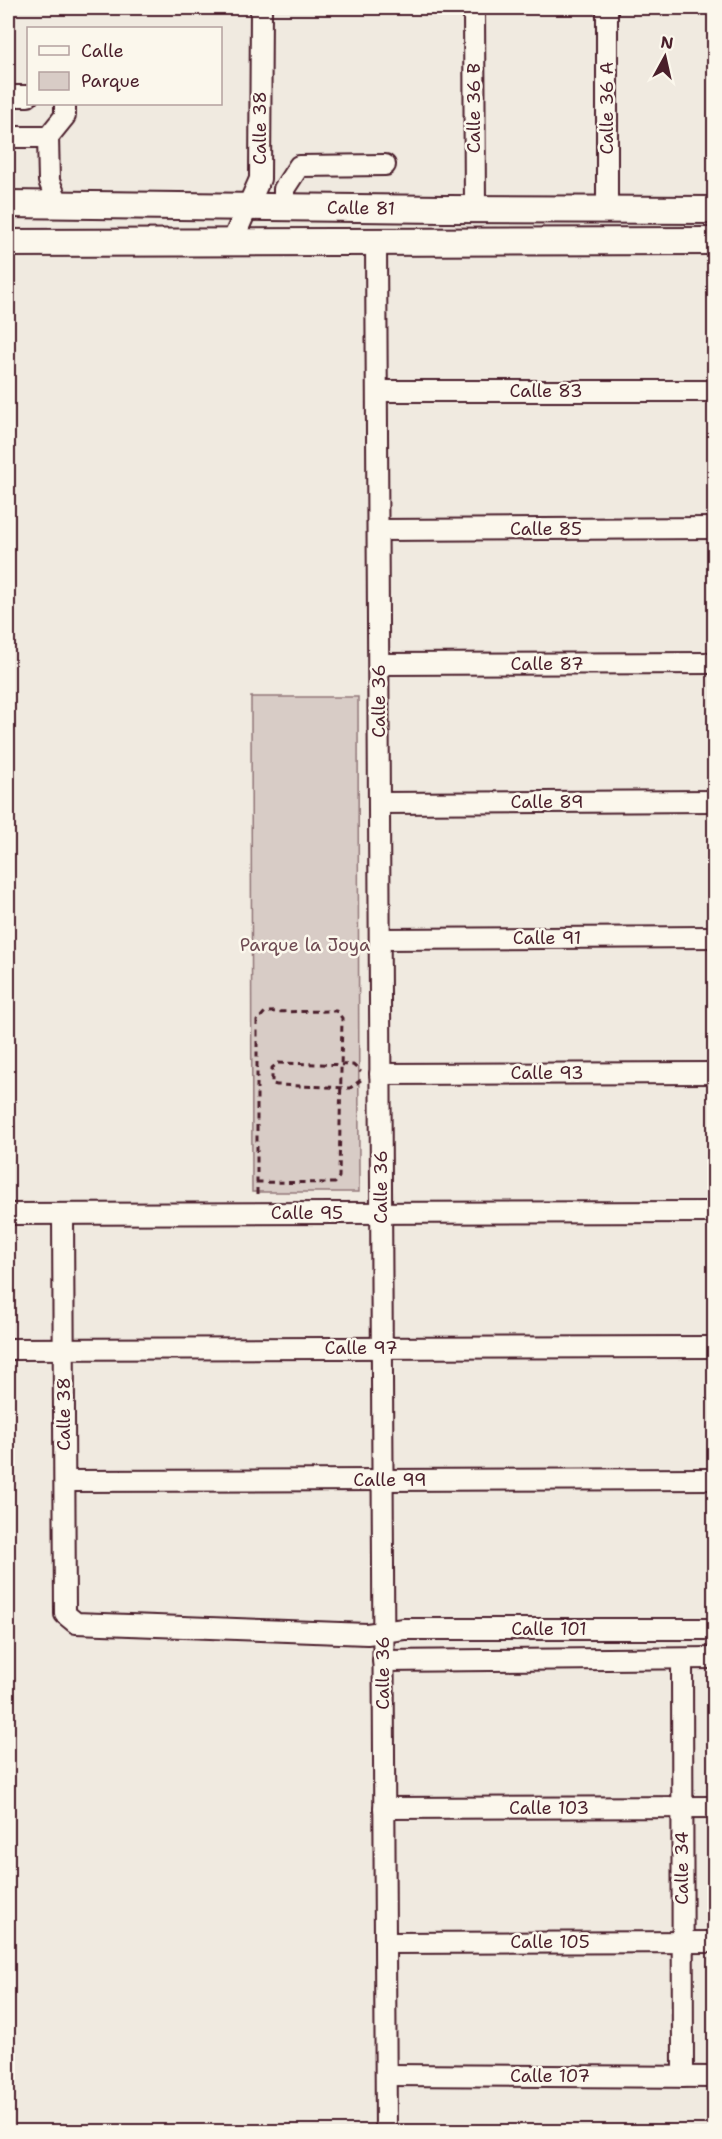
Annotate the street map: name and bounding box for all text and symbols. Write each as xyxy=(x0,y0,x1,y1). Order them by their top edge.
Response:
legend xyxy=(27,27,222,105)
north arrow xyxy=(635,27,695,87)
text: N xyxy=(659,31,675,54)
text: Calle xyxy=(81,39,124,63)
street label: Calle 36 A xyxy=(595,62,619,154)
street label: Calle 36 B xyxy=(462,63,486,153)
text: Parque xyxy=(81,69,140,93)
street label: Calle 38 xyxy=(248,91,272,165)
street label: Calle 81 xyxy=(327,195,395,221)
street label: Calle 83 xyxy=(509,379,583,403)
street label: Calle 85 xyxy=(510,517,582,541)
street label: Calle 87 xyxy=(511,652,583,676)
street label: Calle 36 xyxy=(367,664,391,738)
street label: Calle 89 xyxy=(510,790,584,814)
street label: Calle 91 xyxy=(513,926,581,950)
park label: Parque la Joya xyxy=(240,933,370,957)
street label: Calle 93 xyxy=(510,1061,584,1085)
street label: Calle 36 xyxy=(369,1150,393,1224)
street label: Calle 95 xyxy=(271,1201,343,1225)
street label: Calle 97 xyxy=(324,1336,398,1360)
street label: Calle 38 xyxy=(52,1377,76,1451)
street label: Calle 99 xyxy=(353,1468,427,1492)
street label: Calle 101 xyxy=(511,1617,587,1641)
street label: Calle 36 xyxy=(371,1636,395,1710)
street label: Calle 103 xyxy=(509,1796,589,1820)
street label: Calle 34 xyxy=(670,1831,694,1905)
street label: Calle 105 xyxy=(510,1930,590,1954)
street label: Calle 107 xyxy=(510,2064,590,2088)

